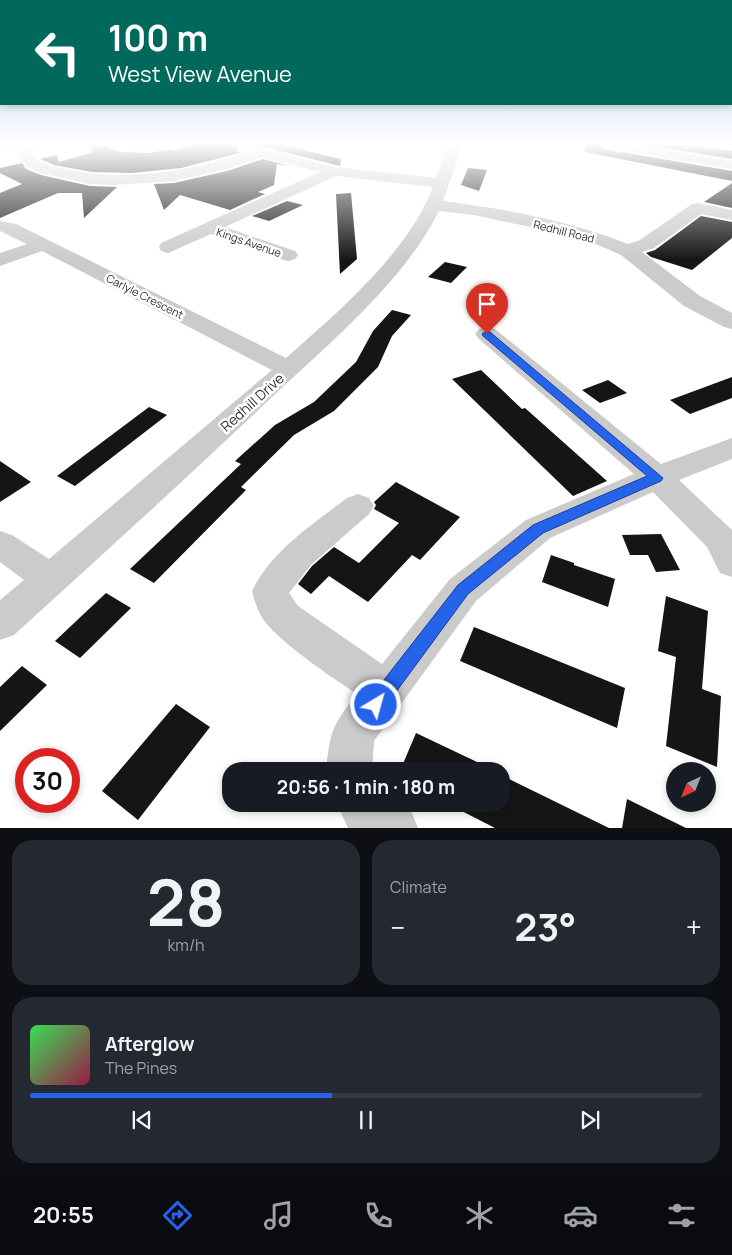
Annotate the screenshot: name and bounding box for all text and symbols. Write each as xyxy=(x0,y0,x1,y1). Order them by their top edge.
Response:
text: 100 m xyxy=(108,14,208,62)
icon: left xyxy=(25,20,90,85)
text: West View Avenue xyxy=(108,59,292,89)
street label: Redhill Road xyxy=(532,216,596,246)
street label: Kings Avenue xyxy=(215,224,284,260)
street label: Carlyle Crescent xyxy=(104,270,186,322)
pin xyxy=(466,283,508,334)
icon: arrive xyxy=(473,290,501,318)
street label: Redhill Drive xyxy=(216,369,288,435)
position arrow xyxy=(349,678,401,730)
speed limit sign: 30 xyxy=(15,748,80,813)
north arrow xyxy=(666,762,716,812)
map controls xyxy=(666,762,716,812)
text: 20:56 · 1 min · 180 m xyxy=(277,774,455,800)
text: 28 xyxy=(147,857,225,946)
text: Climate xyxy=(390,876,447,898)
text: 23° xyxy=(515,900,576,952)
text: − xyxy=(390,908,405,946)
text: + xyxy=(686,908,702,946)
text: km/h xyxy=(167,934,205,956)
text: Afterglow xyxy=(105,1031,194,1057)
text: The Pines xyxy=(105,1057,177,1079)
icon: previous xyxy=(128,1106,156,1134)
icon: pause xyxy=(352,1106,380,1134)
icon: next xyxy=(576,1106,604,1134)
icon: directions xyxy=(160,1198,195,1233)
icon: music xyxy=(261,1198,296,1233)
icon: phone xyxy=(361,1198,396,1233)
icon: climate xyxy=(462,1198,497,1233)
icon: car xyxy=(563,1198,598,1233)
icon: filters xyxy=(664,1198,699,1233)
text: 20:55 xyxy=(33,1200,94,1230)

